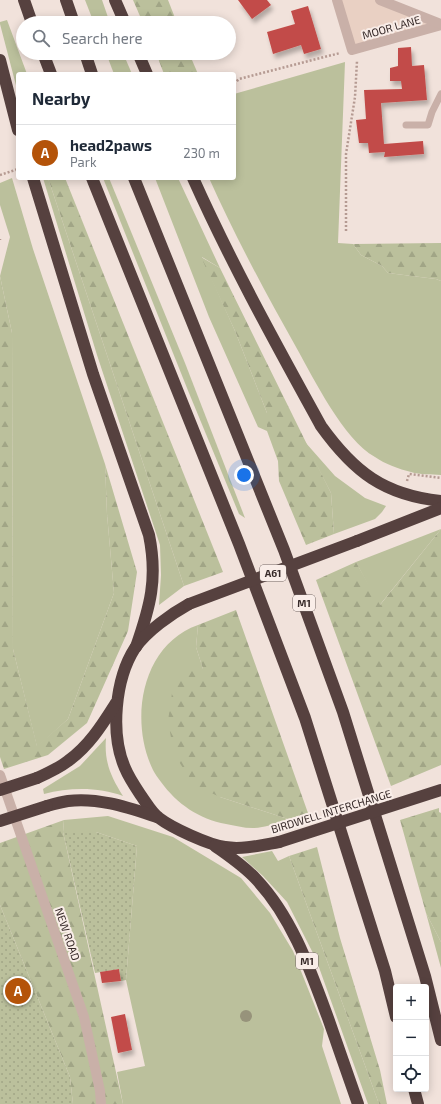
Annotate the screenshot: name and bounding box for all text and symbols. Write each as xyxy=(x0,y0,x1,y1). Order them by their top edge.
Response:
street label: MOOR LANE xyxy=(360,12,422,42)
search box xyxy=(16,16,236,60)
icon: search xyxy=(30,27,52,49)
text: Search here xyxy=(62,29,143,47)
text: Nearby xyxy=(32,88,90,108)
text: head2paws xyxy=(70,136,152,154)
text: A xyxy=(41,145,49,161)
text: 230 m xyxy=(183,145,220,161)
text: Park xyxy=(70,154,97,170)
your location xyxy=(234,465,254,485)
road number: A61 xyxy=(260,565,286,581)
road number: M1 xyxy=(293,595,315,611)
street label: BIRDWELL INTERCHANGE xyxy=(269,786,393,836)
street label: NEW ROAD xyxy=(53,906,83,962)
road number: M1 xyxy=(296,953,318,969)
pin: A xyxy=(5,976,31,1006)
map controls xyxy=(393,984,429,1092)
button: + xyxy=(393,984,429,1020)
button: − xyxy=(393,1020,429,1056)
button: locate xyxy=(393,1056,429,1092)

